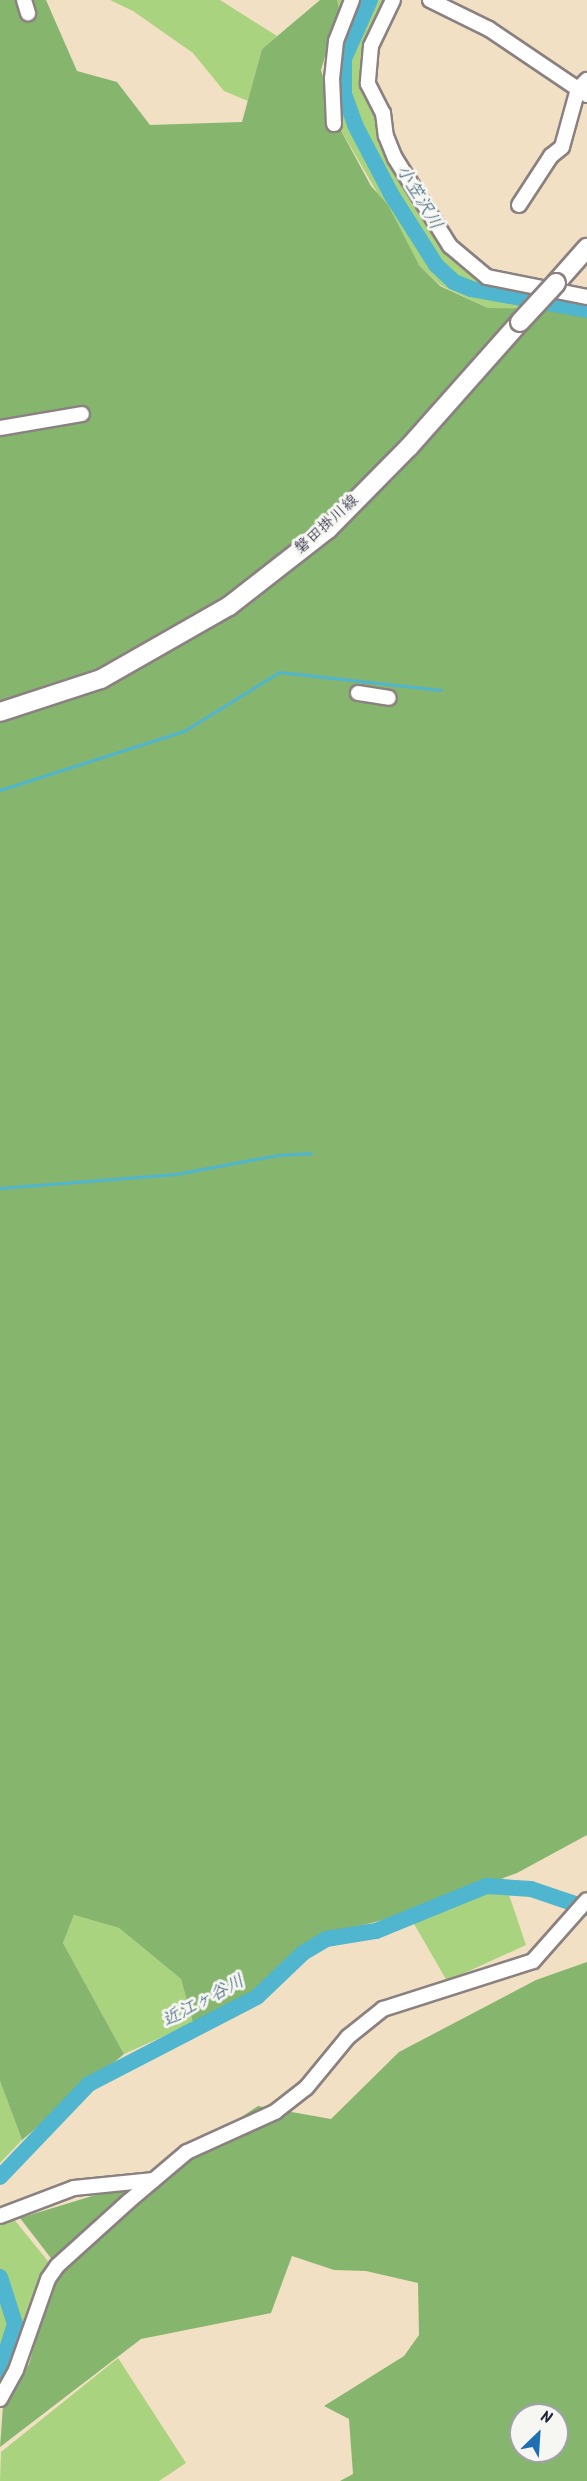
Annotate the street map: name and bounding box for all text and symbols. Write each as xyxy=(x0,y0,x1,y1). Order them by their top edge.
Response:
water label: 小笠沢川 xyxy=(390,162,446,234)
street label: 磐田掛川線 xyxy=(291,491,363,559)
water label: 近江ヶ谷川 xyxy=(159,1971,249,2033)
north arrow xyxy=(509,2403,569,2463)
text: N xyxy=(536,2405,556,2432)

